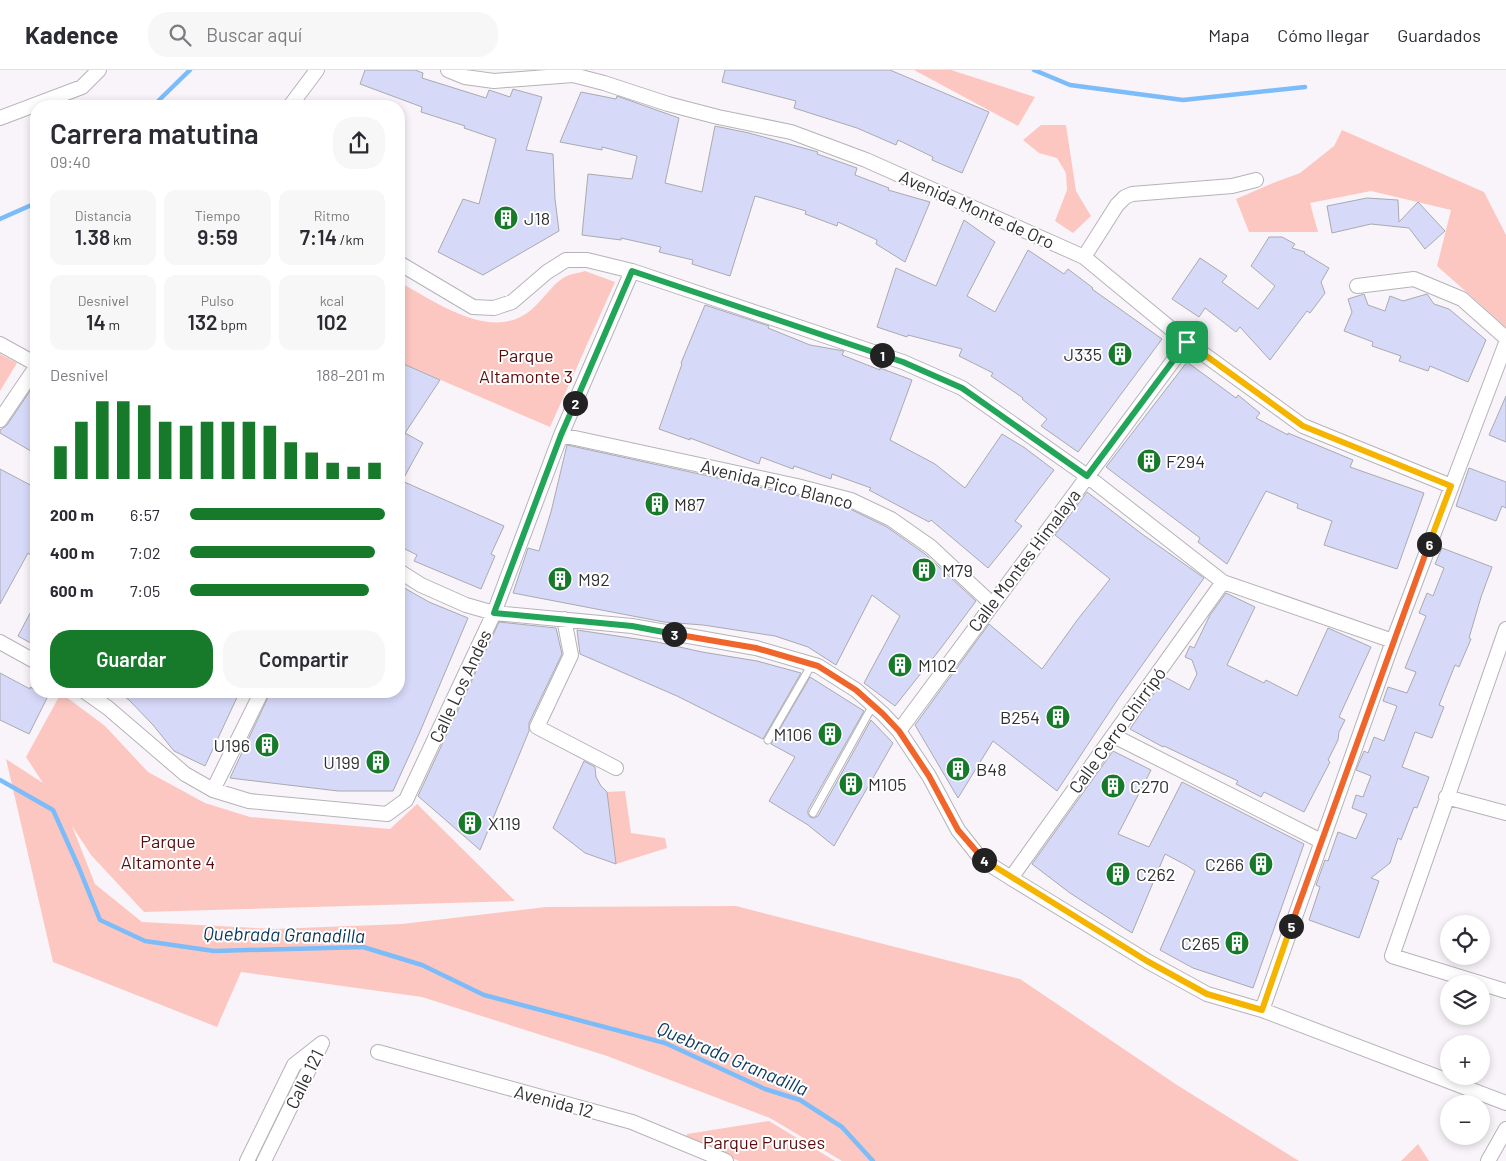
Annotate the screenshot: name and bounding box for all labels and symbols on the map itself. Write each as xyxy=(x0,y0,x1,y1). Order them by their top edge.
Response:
street label: Avenida Monte de Oro xyxy=(896,165,1058,253)
building icon: J18 xyxy=(493,205,519,231)
place label: J18 xyxy=(524,207,550,229)
pin xyxy=(1166,321,1208,363)
building icon: J335 xyxy=(1107,341,1133,367)
pin: 1 xyxy=(870,342,894,368)
place label: J335 xyxy=(1064,343,1102,365)
park label: Parque Altamonte 3 xyxy=(479,344,573,387)
pin: 2 xyxy=(562,390,588,416)
building icon: F294 xyxy=(1136,448,1162,474)
place label: F294 xyxy=(1166,450,1205,472)
street label: Avenida Pico Blanco xyxy=(698,454,856,514)
street label: Calle Montes Himalaya xyxy=(963,484,1085,636)
building icon: M87 xyxy=(644,491,670,517)
place label: M87 xyxy=(674,493,705,515)
pin: 6 xyxy=(1416,532,1442,556)
building icon: M79 xyxy=(911,557,937,583)
place label: M79 xyxy=(942,559,973,581)
building icon: M92 xyxy=(547,566,573,592)
place label: M92 xyxy=(578,568,610,590)
pin: 3 xyxy=(662,622,686,646)
street label: Calle Los Andes xyxy=(424,626,496,746)
building icon: M102 xyxy=(887,652,913,678)
place label: M102 xyxy=(918,654,957,676)
street label: Calle Cerro Chirripó xyxy=(1064,663,1170,797)
building icon: B254 xyxy=(1045,704,1071,730)
place label: B254 xyxy=(1000,706,1040,728)
building icon: M106 xyxy=(817,721,843,747)
place label: M106 xyxy=(773,723,812,745)
building icon: U196 xyxy=(254,732,280,758)
place label: U196 xyxy=(213,734,250,756)
building icon: U199 xyxy=(365,749,391,775)
place label: U199 xyxy=(323,751,360,773)
building icon: B48 xyxy=(945,756,971,782)
place label: B48 xyxy=(976,758,1007,780)
building icon: M105 xyxy=(838,771,864,797)
place label: M105 xyxy=(868,773,907,795)
building icon: C270 xyxy=(1100,773,1126,799)
place label: C270 xyxy=(1130,775,1169,797)
building icon: X119 xyxy=(457,810,483,836)
place label: X119 xyxy=(488,812,521,834)
park label: Parque Altamonte 4 xyxy=(121,830,215,873)
pin: 4 xyxy=(972,848,996,872)
building icon: C266 xyxy=(1248,851,1274,877)
place label: C266 xyxy=(1205,853,1244,875)
building icon: C262 xyxy=(1105,861,1131,887)
place label: C262 xyxy=(1136,863,1176,885)
pin: 5 xyxy=(1278,914,1304,938)
water label: Quebrada Granadilla xyxy=(203,921,365,947)
building icon: C265 xyxy=(1224,930,1250,956)
place label: C265 xyxy=(1181,932,1220,954)
water label: Quebrada Granadilla xyxy=(654,1016,812,1100)
street label: Calle 121 xyxy=(280,1046,328,1112)
street label: Avenida 12 xyxy=(512,1080,596,1122)
park label: Parque Puruses xyxy=(703,1131,825,1153)

